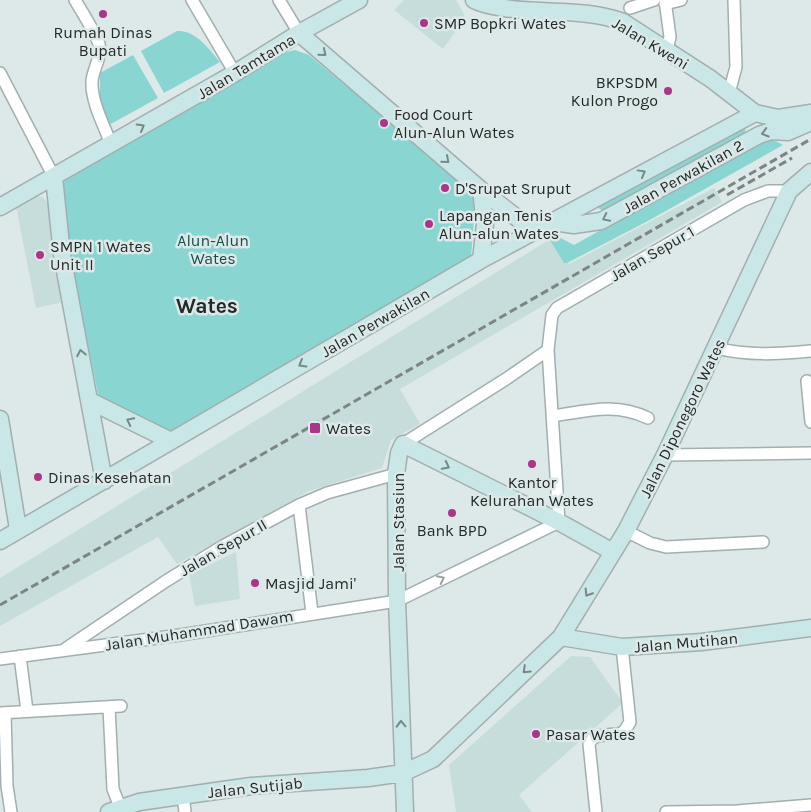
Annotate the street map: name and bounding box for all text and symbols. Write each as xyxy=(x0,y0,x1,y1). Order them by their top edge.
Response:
marker: Rumah Dinas Bupati xyxy=(97,8,109,20)
street label: Jalan Kweni xyxy=(609,13,692,74)
place label: SMP Bopkri Wates xyxy=(434,14,567,33)
marker: SMP Bopkri Wates xyxy=(418,17,430,29)
place label: Rumah Dinas Bupati xyxy=(54,23,152,60)
street label: Jalan Tamtama xyxy=(194,30,299,103)
one-way arrow xyxy=(318,47,327,56)
place label: BKPSDM Kulon Progo xyxy=(571,73,658,110)
marker: BKPSDM Kulon Progo xyxy=(662,85,674,97)
place label: Food Court Alun-Alun Wates xyxy=(394,105,515,142)
marker: Food Court Alun-Alun Wates xyxy=(378,117,390,129)
one-way arrow xyxy=(136,123,145,133)
one-way arrow xyxy=(761,128,770,138)
street label: Jalan Perwakilan 2 xyxy=(620,135,747,217)
one-way arrow xyxy=(440,154,449,162)
one-way arrow xyxy=(637,169,646,179)
place label: D'Srupat Sruput xyxy=(455,179,571,198)
marker: D'Srupat Sruput xyxy=(439,182,451,194)
place label: Lapangan Tenis Alun-alun Wates xyxy=(439,206,559,243)
one-way arrow xyxy=(602,211,611,222)
marker: Lapangan Tenis Alun-alun Wates xyxy=(423,218,435,230)
street label: Jalan Sepur 1 xyxy=(607,222,698,285)
park label: Alun-Alun Wates xyxy=(177,231,249,268)
place label: SMPN 1 Wates Unit II xyxy=(50,237,151,274)
marker: SMPN 1 Wates Unit II xyxy=(34,249,46,261)
street label: Jalan Perwakilan xyxy=(318,284,433,361)
district label: Wates xyxy=(176,294,238,318)
street label: Jalan Diponegoro Wates xyxy=(636,336,729,501)
one-way arrow xyxy=(76,348,86,357)
one-way arrow xyxy=(299,358,308,368)
one-way arrow xyxy=(127,417,136,427)
place label: Wates xyxy=(326,419,371,438)
marker: Wates xyxy=(308,421,322,435)
marker: Kantor Kelurahan Wates xyxy=(526,458,538,470)
one-way arrow xyxy=(441,460,450,470)
place label: Dinas Kesehatan xyxy=(48,468,172,487)
marker: Dinas Kesehatan xyxy=(32,471,44,483)
street label: Jalan Stasiun xyxy=(389,472,408,572)
place label: Kantor Kelurahan Wates xyxy=(470,473,594,510)
marker: Bank BPD xyxy=(446,507,458,519)
street label: Jalan Sepur II xyxy=(176,515,270,580)
place label: Bank BPD xyxy=(417,521,487,540)
place label: Masjid Jami' xyxy=(265,574,356,593)
one-way arrow xyxy=(436,575,445,586)
marker: Masjid Jami' xyxy=(249,577,261,589)
one-way arrow xyxy=(584,588,594,597)
street label: Jalan Muhammad Dawam xyxy=(104,606,295,655)
street label: Jalan Mutihan xyxy=(633,628,739,657)
one-way arrow xyxy=(522,664,531,673)
one-way arrow xyxy=(396,720,407,728)
place label: Pasar Wates xyxy=(546,725,636,744)
marker: Pasar Wates xyxy=(530,728,542,740)
street label: Jalan Sutijab xyxy=(207,773,304,802)

